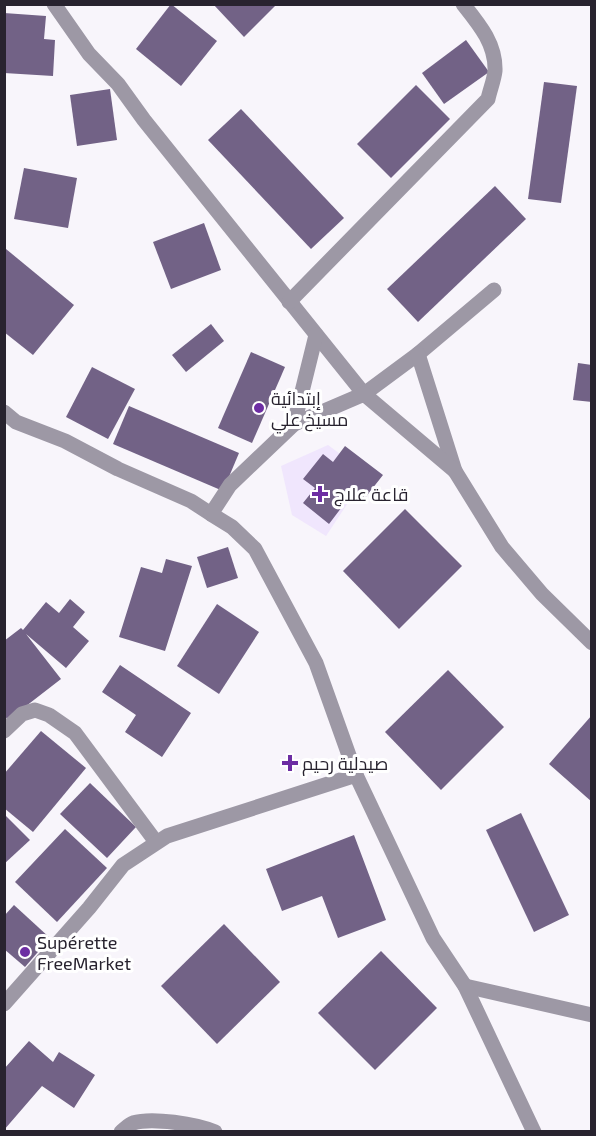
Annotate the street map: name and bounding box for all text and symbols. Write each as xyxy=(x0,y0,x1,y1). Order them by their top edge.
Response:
place label: إبتدائية مسيخ علي xyxy=(271,387,348,434)
marker: إبتدائية مسيخ علي xyxy=(252,401,266,415)
place label: قاعة علاج xyxy=(334,483,408,507)
marker: قاعة علاج xyxy=(311,485,329,503)
place label: صيدلية رحيم xyxy=(302,752,388,776)
marker: صيدلية رحيم xyxy=(283,756,297,770)
place label: Supérette FreeMarket xyxy=(37,931,131,974)
marker: Supérette FreeMarket xyxy=(18,945,32,959)

